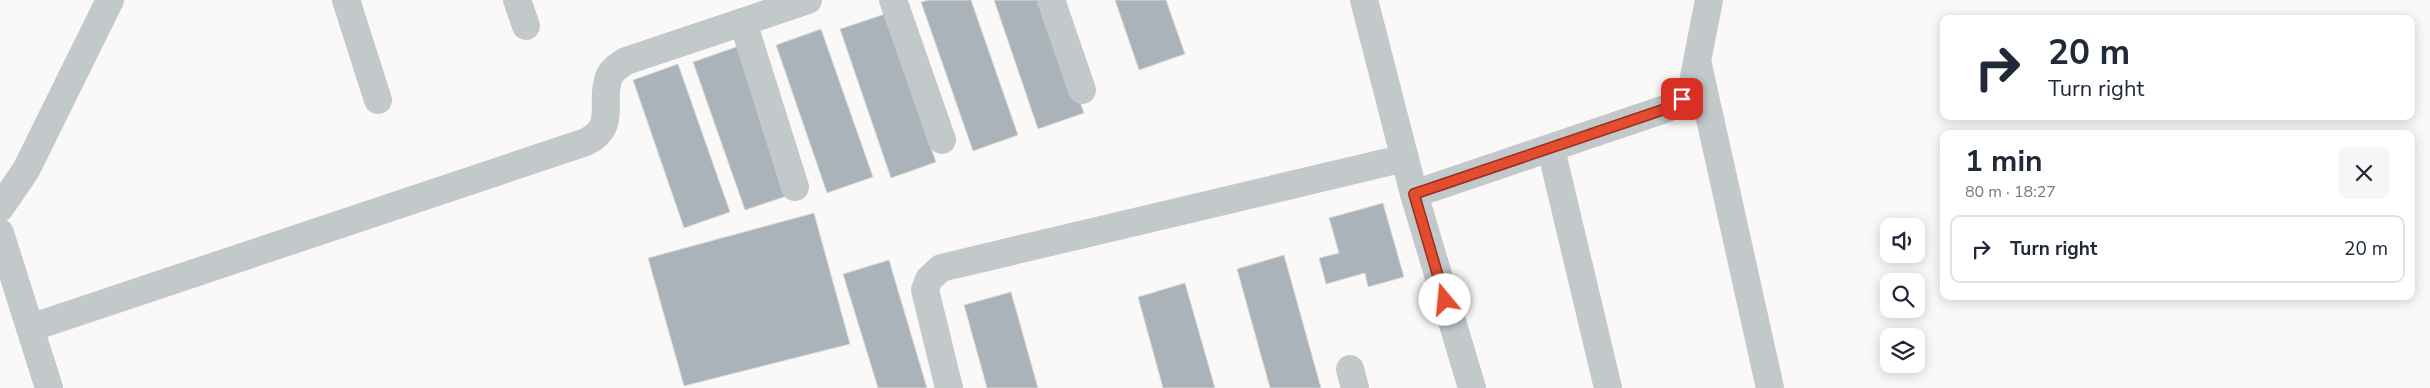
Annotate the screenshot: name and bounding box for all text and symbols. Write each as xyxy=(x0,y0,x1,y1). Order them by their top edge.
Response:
text: 20 m xyxy=(2048,29,2130,76)
icon: right xyxy=(1965,35,2030,100)
text: Turn right xyxy=(2048,74,2144,104)
pin xyxy=(1661,78,1703,120)
icon: arrive xyxy=(1668,85,1696,113)
text: 1 min xyxy=(1965,141,2043,182)
button: close xyxy=(2338,147,2390,199)
text: 80 m · 18:27 xyxy=(1965,181,2056,203)
map controls xyxy=(1880,218,1925,373)
button: sound xyxy=(1880,218,1925,263)
icon: right xyxy=(1967,235,1995,263)
text: Turn right xyxy=(2010,236,2097,262)
text: 20 m xyxy=(2344,236,2388,262)
position arrow xyxy=(1418,273,1470,325)
button: search xyxy=(1880,273,1925,318)
button: layers xyxy=(1880,328,1925,373)

